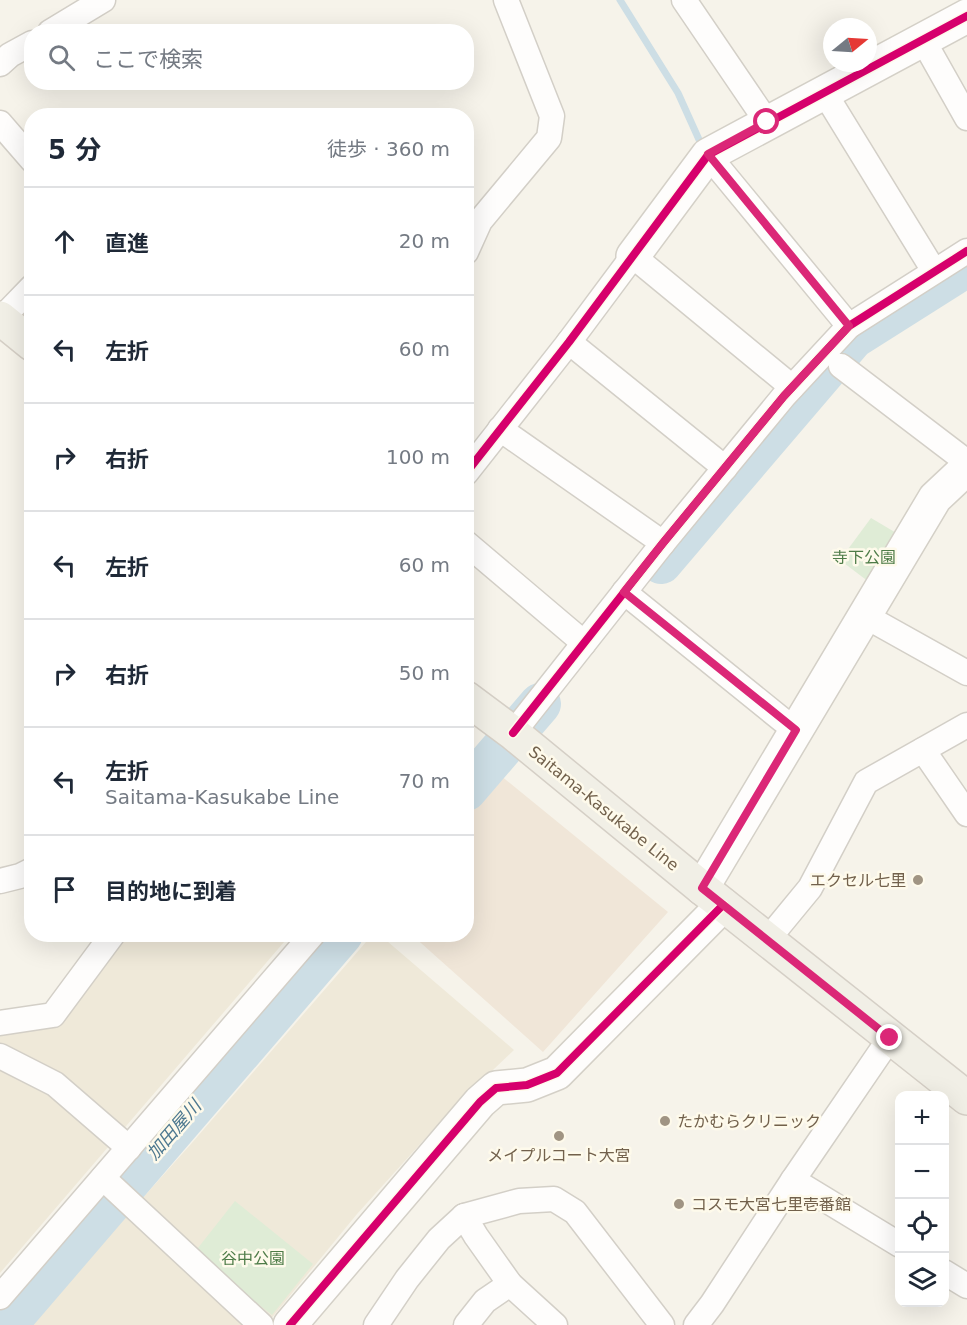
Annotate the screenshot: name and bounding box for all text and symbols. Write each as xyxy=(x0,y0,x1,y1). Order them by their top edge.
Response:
north arrow xyxy=(823,18,877,72)
search box xyxy=(24,24,474,90)
icon: search xyxy=(45,41,78,74)
text: ここで検索 xyxy=(93,47,203,72)
route start xyxy=(753,108,779,134)
text: 5 分 xyxy=(48,135,101,165)
text: 徒歩 · 360 m xyxy=(327,137,450,161)
icon: ahead xyxy=(48,225,81,258)
text: 20 m xyxy=(399,229,450,253)
text: 直進 xyxy=(105,231,149,256)
icon: left xyxy=(48,333,81,366)
text: 60 m xyxy=(399,337,450,361)
text: 左折 xyxy=(105,339,149,364)
icon: right xyxy=(48,441,81,474)
text: 100 m xyxy=(386,445,450,469)
text: 右折 xyxy=(105,447,149,472)
park label: 寺下公園 xyxy=(832,548,896,567)
icon: left xyxy=(48,549,81,582)
text: 60 m xyxy=(399,553,450,577)
text: 左折 xyxy=(105,555,149,580)
icon: right xyxy=(48,657,81,690)
text: 50 m xyxy=(399,661,450,685)
text: 右折 xyxy=(105,663,149,688)
street label: Saitama-Kasukabe Line xyxy=(525,742,682,875)
text: 左折 xyxy=(105,759,149,784)
icon: left xyxy=(48,765,81,798)
text: 70 m xyxy=(399,769,450,793)
text: Saitama-Kasukabe Line xyxy=(105,785,339,809)
place label: エクセル七里 xyxy=(810,871,906,890)
icon: arrive xyxy=(48,873,81,906)
marker: エクセル七里 xyxy=(911,873,925,887)
text: 目的地に到着 xyxy=(105,879,237,904)
route end xyxy=(876,1024,902,1050)
map controls xyxy=(895,1091,949,1307)
button: + xyxy=(895,1091,949,1145)
water label: 加田屋川 xyxy=(142,1094,206,1164)
place label: たかむらクリニック xyxy=(677,1112,821,1131)
marker: たかむらクリニック xyxy=(658,1114,672,1128)
marker: メイプルコート大宮 xyxy=(552,1129,566,1143)
button: − xyxy=(895,1145,949,1199)
place label: メイプルコート大宮 xyxy=(487,1146,631,1165)
place label: コスモ大宮七里壱番館 xyxy=(691,1195,851,1214)
marker: コスモ大宮七里壱番館 xyxy=(672,1197,686,1211)
button: locate xyxy=(895,1199,949,1253)
park label: 谷中公園 xyxy=(221,1249,285,1268)
button: layers xyxy=(895,1253,949,1307)

